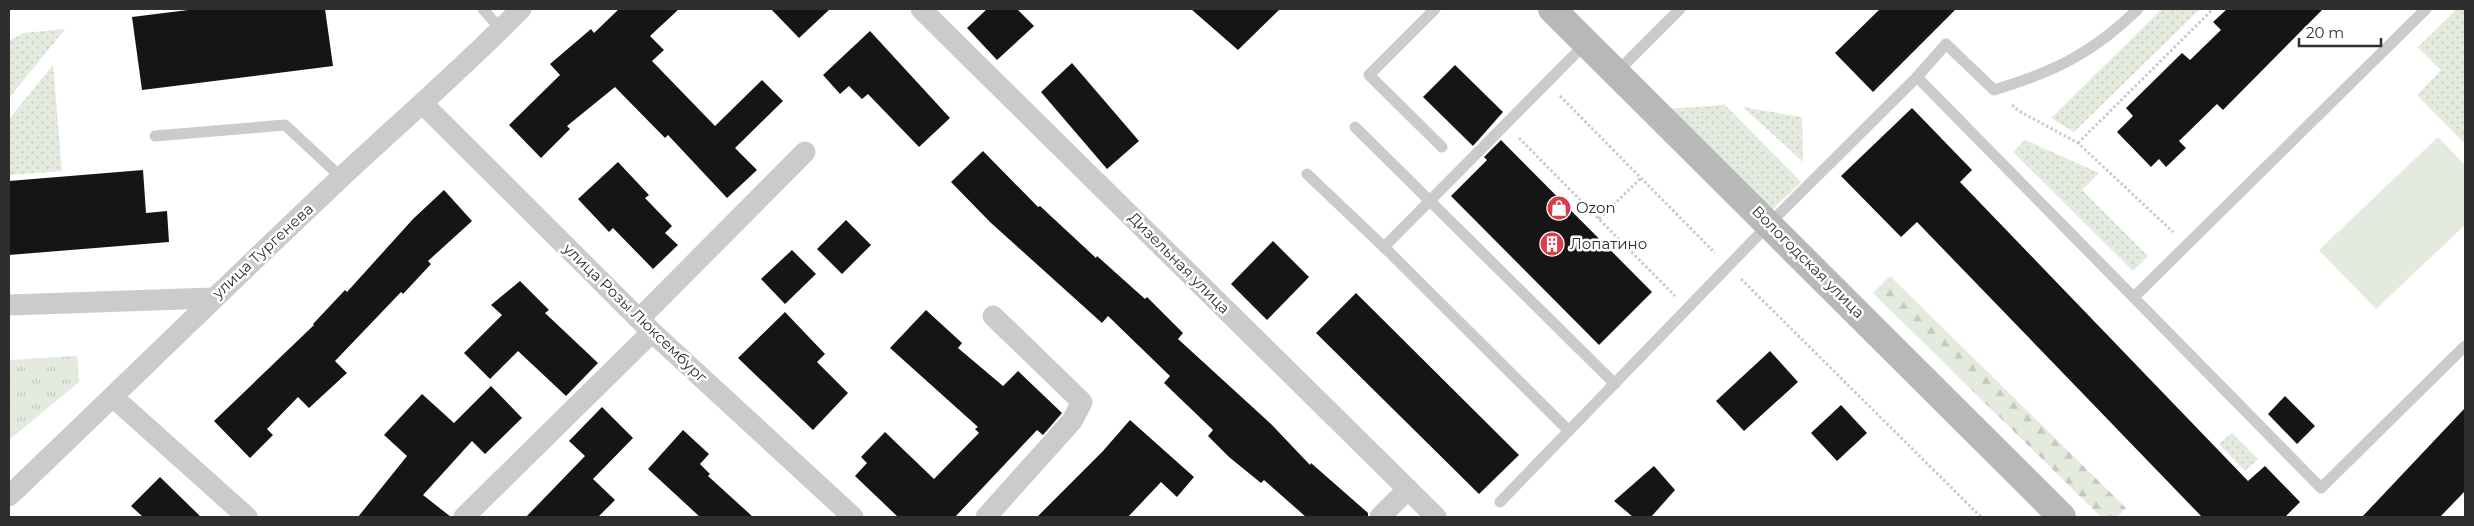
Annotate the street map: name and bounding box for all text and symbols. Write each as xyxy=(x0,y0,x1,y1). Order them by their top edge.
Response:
scale bar xyxy=(2299,15,2382,47)
text: 20 m xyxy=(2306,23,2344,42)
shop icon: Ozon xyxy=(1546,195,1572,221)
place label: Ozon xyxy=(1576,198,1616,217)
street label: улица Тургенева xyxy=(208,199,317,303)
street label: Вологодская улица xyxy=(1748,201,1869,322)
street label: Дизельная улица xyxy=(1125,208,1234,317)
building icon: Лопатино xyxy=(1539,231,1565,257)
place label: Лопатино xyxy=(1570,234,1647,253)
street label: улица Розы Люксембург xyxy=(559,238,712,387)

